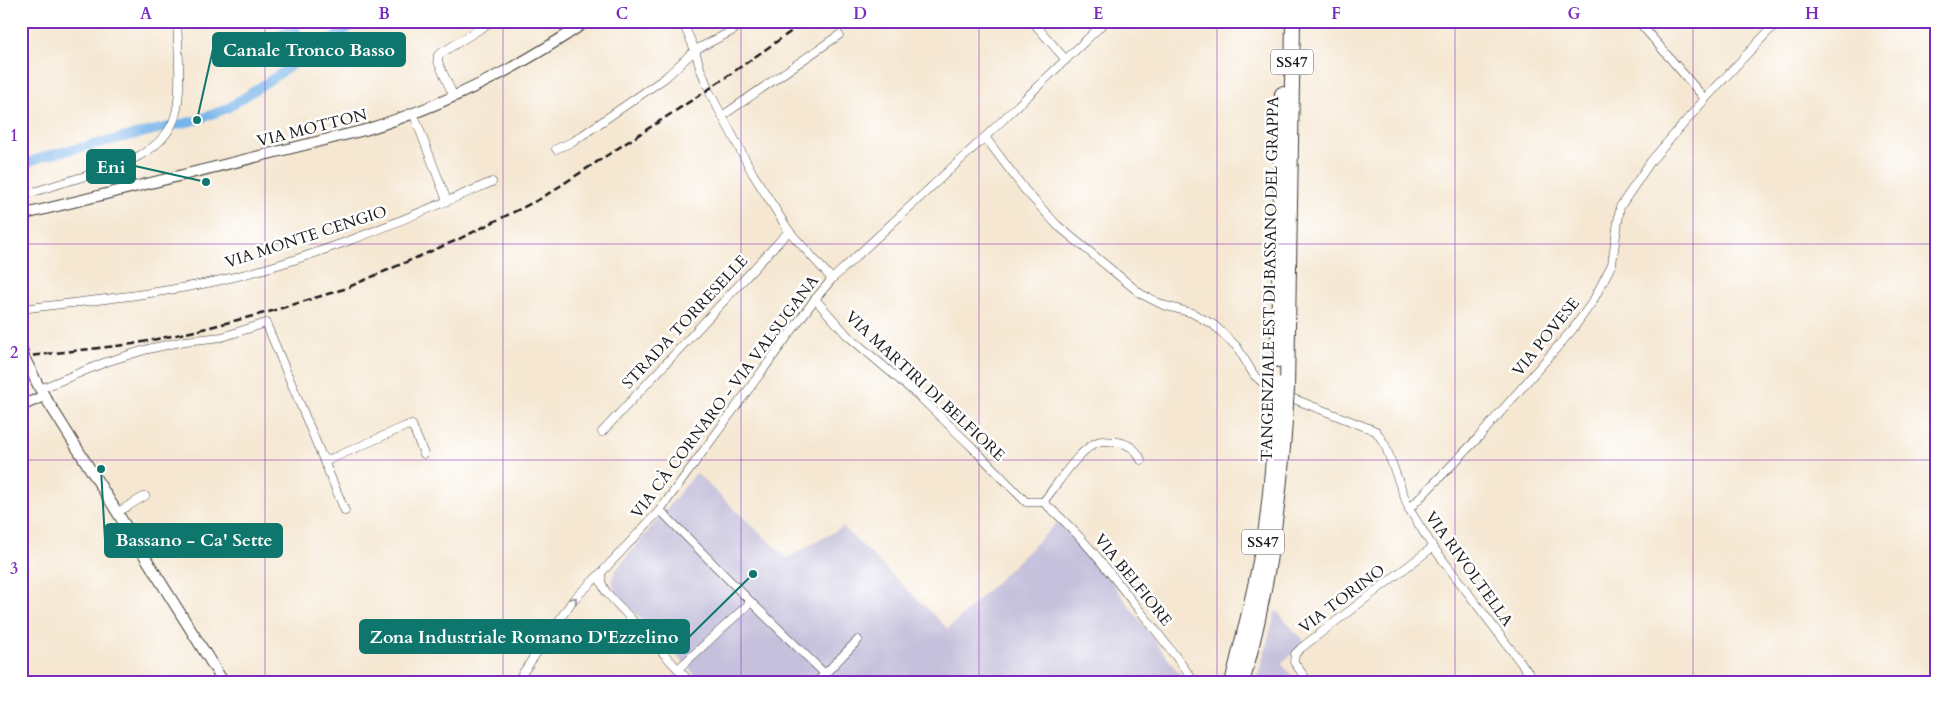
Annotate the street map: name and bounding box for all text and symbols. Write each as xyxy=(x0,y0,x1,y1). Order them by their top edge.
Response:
text: A xyxy=(140,3,152,25)
text: B xyxy=(378,3,390,25)
text: C xyxy=(616,3,628,25)
text: D xyxy=(853,3,867,25)
text: E xyxy=(1093,3,1103,25)
text: F xyxy=(1331,3,1341,25)
text: G xyxy=(1567,3,1581,25)
text: H xyxy=(1805,3,1819,25)
callout: Canale Tronco Basso xyxy=(213,33,405,66)
text: Canale Tronco Basso xyxy=(223,38,395,63)
road number: SS47 xyxy=(1271,50,1313,74)
street label: TANGENZIALE EST DI BASSANO DEL GRAPPA xyxy=(1256,95,1284,462)
street label: VIA MOTTON xyxy=(255,104,370,152)
text: 1 xyxy=(10,125,18,147)
callout: Eni xyxy=(87,150,135,183)
text: Eni xyxy=(97,155,126,180)
street label: VIA MONTE CENGIO xyxy=(222,200,390,274)
street label: STRADA TORRESELLE xyxy=(617,250,753,394)
street label: VIA CÀ CORNARO - VIA VALSUGANA xyxy=(626,270,824,523)
street label: VIA POVESE xyxy=(1507,293,1585,381)
street label: VIA MARTIRI DI BELFIORE xyxy=(840,306,1010,466)
text: 2 xyxy=(10,342,18,364)
street label: VIA RIVOLTELLA xyxy=(1420,507,1519,631)
callout: Bassano - Ca' Sette xyxy=(105,524,282,557)
text: Bassano - Ca' Sette xyxy=(115,528,273,553)
street label: VIA BELFIORE xyxy=(1089,529,1177,631)
road number: SS47 xyxy=(1242,530,1284,554)
text: 3 xyxy=(10,558,18,580)
street label: VIA TORINO xyxy=(1294,559,1390,639)
one-way arrow xyxy=(568,597,576,606)
callout: Zona Industriale Romano D'Ezzelino xyxy=(360,620,689,653)
text: Zona Industriale Romano D'Ezzelino xyxy=(369,625,679,650)

